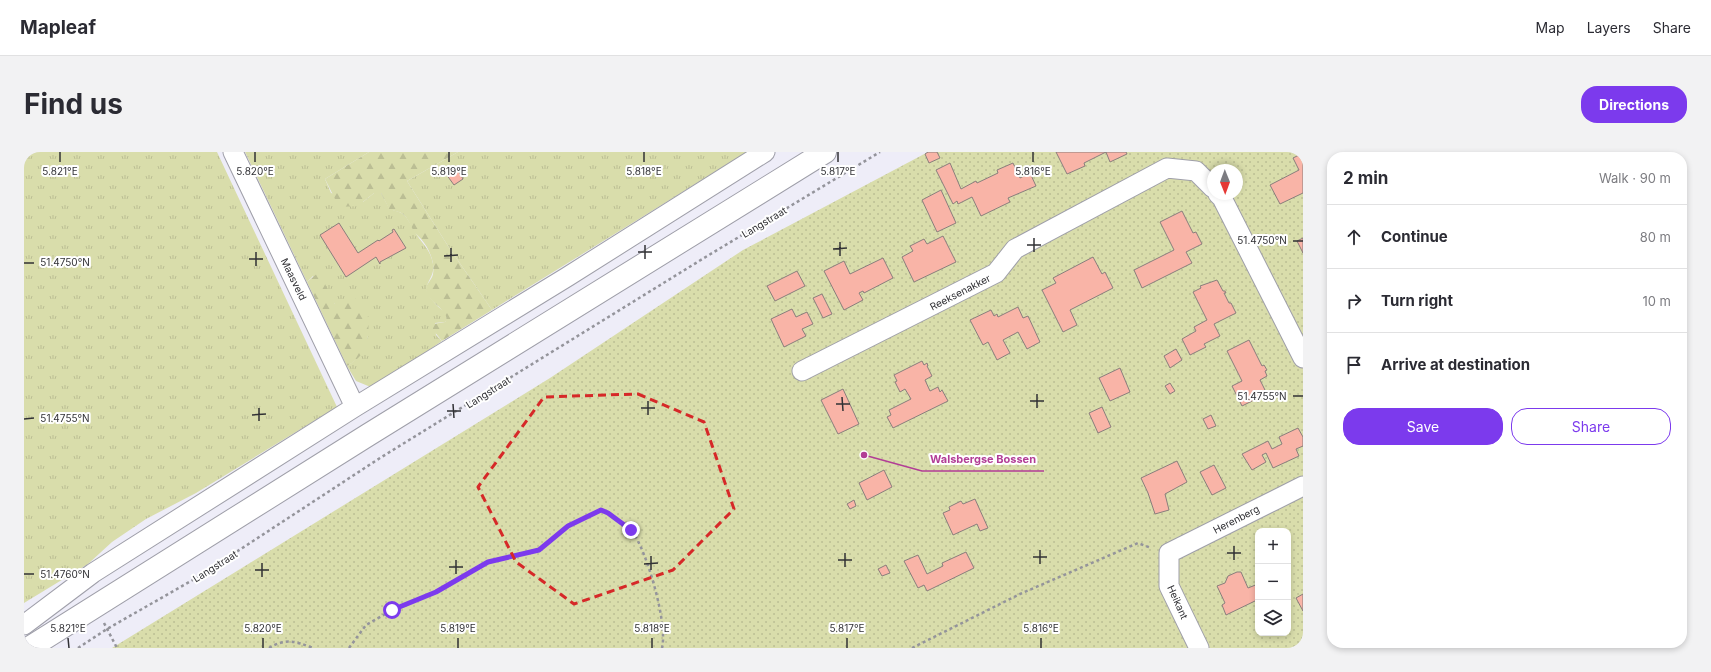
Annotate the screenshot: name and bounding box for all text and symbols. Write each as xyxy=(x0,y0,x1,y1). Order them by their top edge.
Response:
text: Mapleaf xyxy=(20,16,96,39)
text: Map xyxy=(1536,19,1565,36)
text: Layers xyxy=(1587,19,1631,36)
text: Share xyxy=(1653,19,1691,36)
button: Directions xyxy=(1581,86,1687,123)
text: Find us xyxy=(24,87,123,121)
north arrow xyxy=(1207,164,1243,200)
text: 5.821°E xyxy=(42,165,78,177)
text: 5.820°E xyxy=(236,165,274,177)
text: 5.819°E xyxy=(431,165,467,177)
text: 5.818°E xyxy=(626,165,662,177)
text: 5.817°E xyxy=(821,165,855,177)
text: 5.816°E xyxy=(1015,165,1051,177)
text: 2 min xyxy=(1343,168,1388,188)
text: Walk · 90 m xyxy=(1599,170,1671,186)
street label: Langstraat xyxy=(739,204,789,240)
icon: ahead xyxy=(1343,226,1365,248)
text: Continue xyxy=(1381,227,1448,246)
text: 80 m xyxy=(1640,229,1671,245)
text: 51.4750°N xyxy=(1237,234,1287,246)
text: 51.4750°N xyxy=(40,256,90,268)
street label: Maasveld xyxy=(279,256,309,302)
street label: Reeksenakker xyxy=(928,271,993,312)
icon: right xyxy=(1343,290,1365,312)
text: Turn right xyxy=(1381,291,1453,310)
text: 10 m xyxy=(1642,293,1671,309)
icon: arrive xyxy=(1343,354,1365,376)
text: Arrive at destination xyxy=(1381,355,1530,374)
street label: Langstraat xyxy=(464,373,513,410)
text: 51.4755°N xyxy=(1237,390,1287,402)
button: Save xyxy=(1343,408,1503,445)
button: Share xyxy=(1511,408,1671,445)
text: 51.4755°N xyxy=(40,412,90,424)
callout: Walsbergse Bossen xyxy=(922,448,1044,471)
text: Walsbergse Bossen xyxy=(930,452,1036,466)
street label: Herenberg xyxy=(1211,502,1261,536)
route end xyxy=(622,521,640,539)
map controls xyxy=(1255,528,1291,636)
button: + xyxy=(1255,528,1291,564)
street label: Langstraat xyxy=(191,547,240,584)
button: − xyxy=(1255,564,1291,600)
text: 51.4760°N xyxy=(40,568,90,580)
street label: Heikant xyxy=(1165,583,1191,622)
button: layers xyxy=(1255,600,1291,636)
route start xyxy=(383,601,401,619)
text: 5.821°E xyxy=(50,622,86,634)
text: 5.820°E xyxy=(244,622,282,634)
text: 5.819°E xyxy=(440,622,476,634)
text: 5.818°E xyxy=(634,622,670,634)
text: 5.817°E xyxy=(830,622,864,634)
text: 5.816°E xyxy=(1023,622,1059,634)

